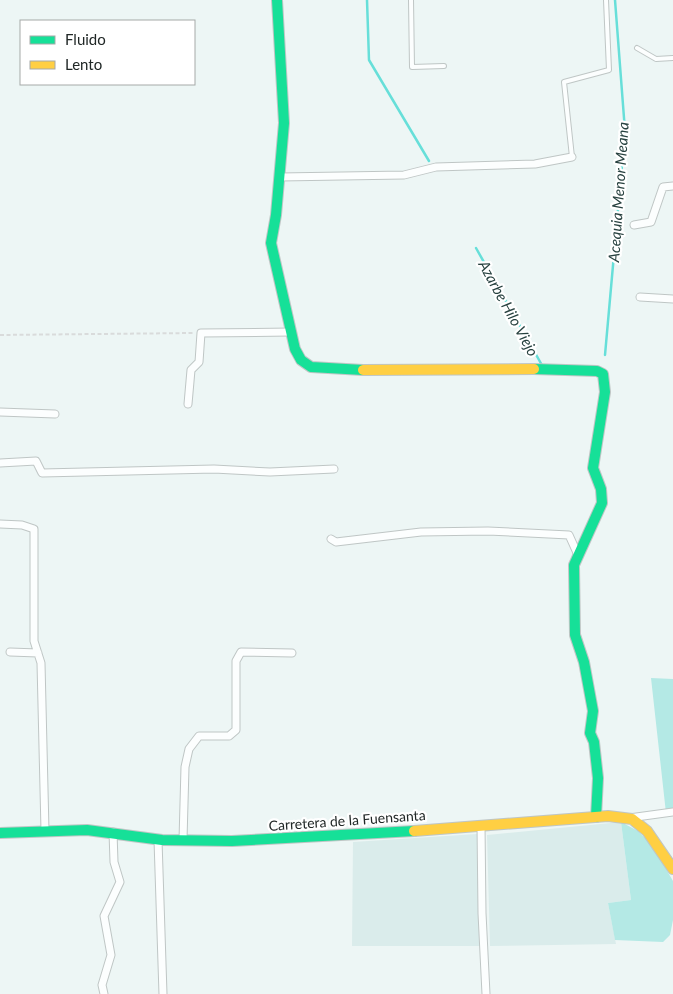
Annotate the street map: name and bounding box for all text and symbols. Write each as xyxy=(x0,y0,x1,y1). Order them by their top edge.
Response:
legend xyxy=(20,20,195,85)
text: Fluido xyxy=(65,30,106,48)
text: Lento xyxy=(65,55,102,73)
water label: Acequia Menor Meana xyxy=(604,121,632,264)
water label: Azarbe Hilo Viejo xyxy=(475,256,543,359)
street label: Carretera de la Fuensanta xyxy=(268,806,426,834)

